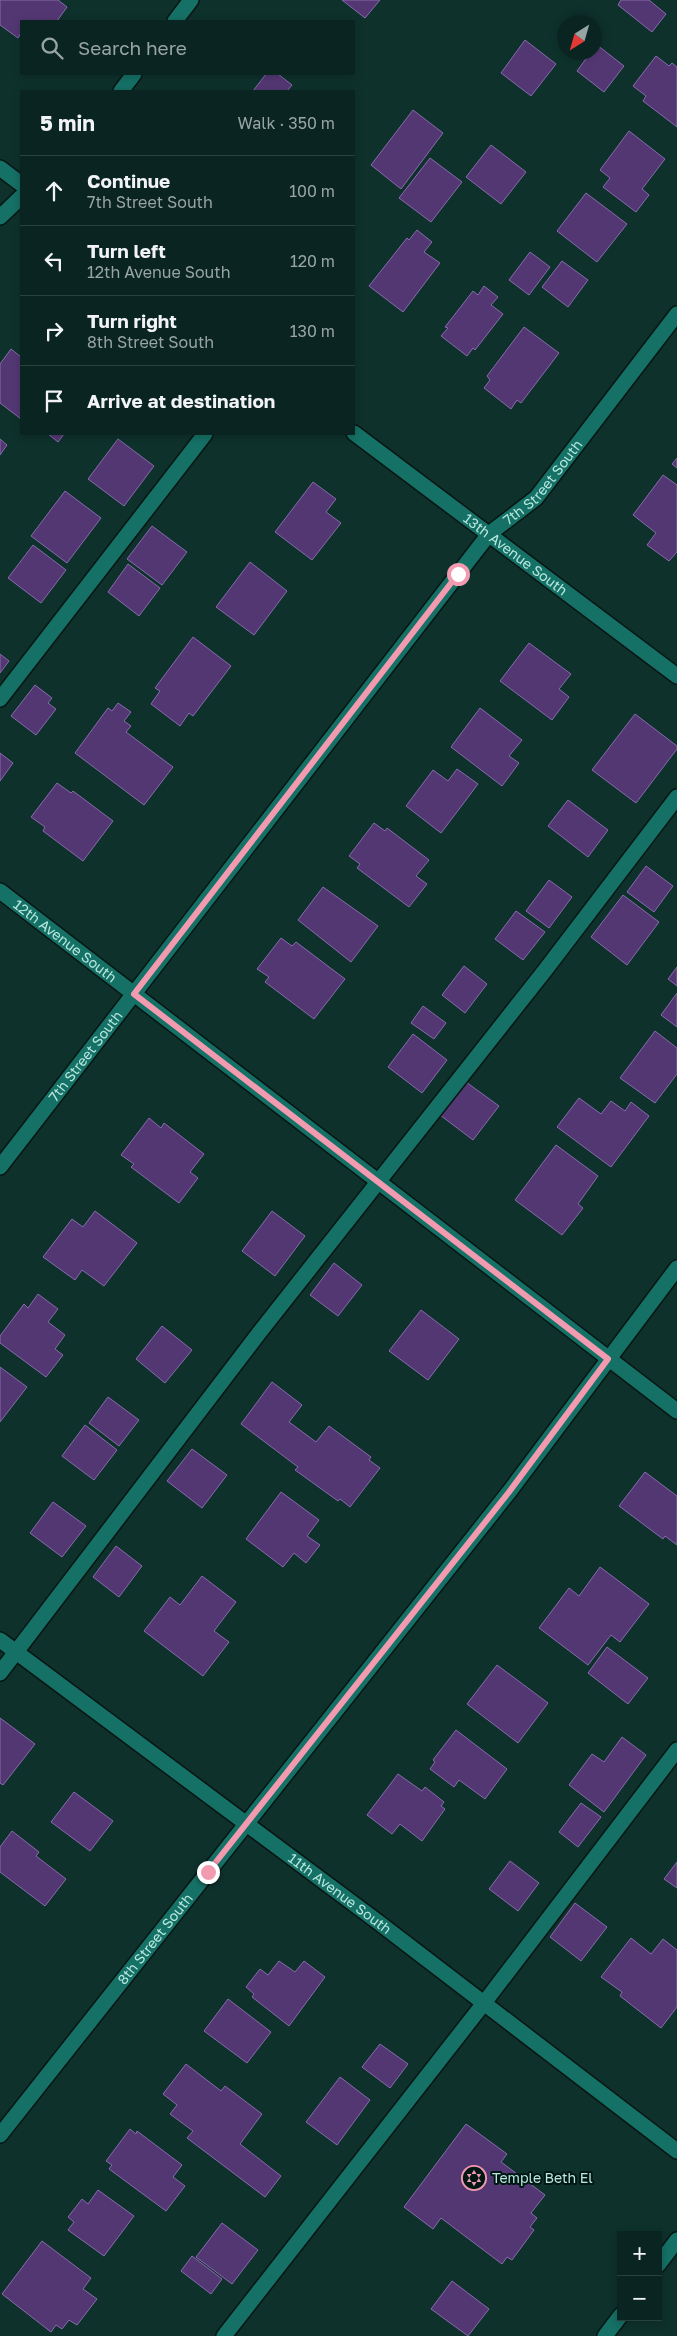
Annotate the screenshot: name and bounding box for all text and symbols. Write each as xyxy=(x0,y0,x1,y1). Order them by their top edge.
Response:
north arrow xyxy=(557,15,602,60)
search box xyxy=(20,20,355,75)
icon: search xyxy=(38,34,66,62)
text: Search here xyxy=(78,36,187,59)
text: 5 min xyxy=(40,110,95,136)
text: Walk · 350 m xyxy=(238,113,335,133)
text: Continue xyxy=(87,169,170,192)
icon: ahead xyxy=(40,177,68,205)
text: 100 m xyxy=(289,181,335,201)
text: 7th Street South xyxy=(87,192,213,212)
text: Turn left xyxy=(87,239,166,262)
icon: left xyxy=(40,247,68,275)
text: 120 m xyxy=(290,251,335,271)
text: 12th Avenue South xyxy=(87,262,231,282)
text: Turn right xyxy=(87,309,177,332)
icon: right xyxy=(40,317,68,345)
text: 130 m xyxy=(290,321,335,341)
text: 8th Street South xyxy=(87,332,214,352)
icon: arrive xyxy=(40,387,68,415)
text: Arrive at destination xyxy=(87,389,275,412)
street label: 7th Street South xyxy=(499,436,586,528)
street label: 13th Avenue South xyxy=(460,509,571,599)
route start xyxy=(447,563,470,586)
street label: 12th Avenue South xyxy=(10,896,120,986)
street label: 7th Street South xyxy=(45,1007,126,1105)
street label: 11th Avenue South xyxy=(285,1849,395,1937)
route end xyxy=(197,1861,220,1884)
street label: 8th Street South xyxy=(114,1890,196,1988)
synagogue icon: Temple Beth El xyxy=(461,2165,487,2191)
place label: Temple Beth El xyxy=(492,2169,593,2186)
map controls xyxy=(617,2231,662,2321)
button: + xyxy=(617,2231,662,2276)
button: − xyxy=(617,2276,662,2321)

